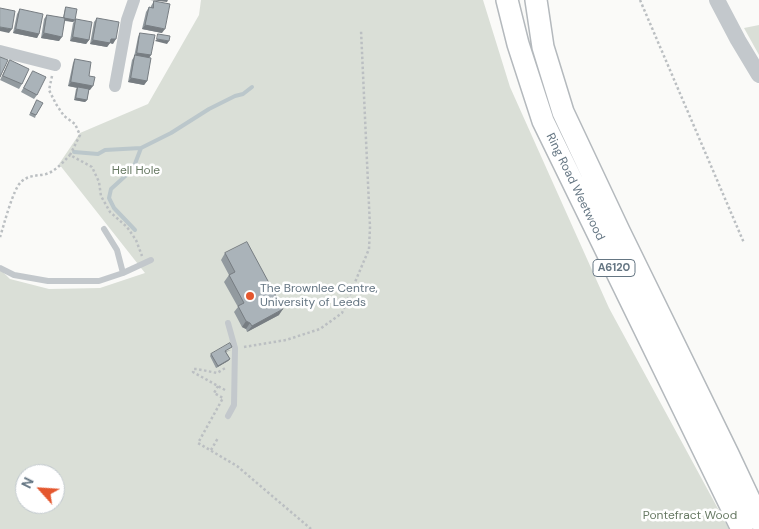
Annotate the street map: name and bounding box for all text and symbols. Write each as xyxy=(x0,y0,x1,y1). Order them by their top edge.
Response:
street label: Ring Road Weetwood xyxy=(543,131,607,243)
park label: Hell Hole xyxy=(112,164,160,178)
road number: A6120 xyxy=(593,260,635,276)
place label: The Brownlee Centre, University of Leeds xyxy=(260,282,378,310)
marker: The Brownlee Centre, University of Leeds xyxy=(244,290,256,302)
north arrow xyxy=(15,464,65,514)
text: N xyxy=(17,474,38,491)
park label: Pontefract Wood xyxy=(643,509,737,523)

